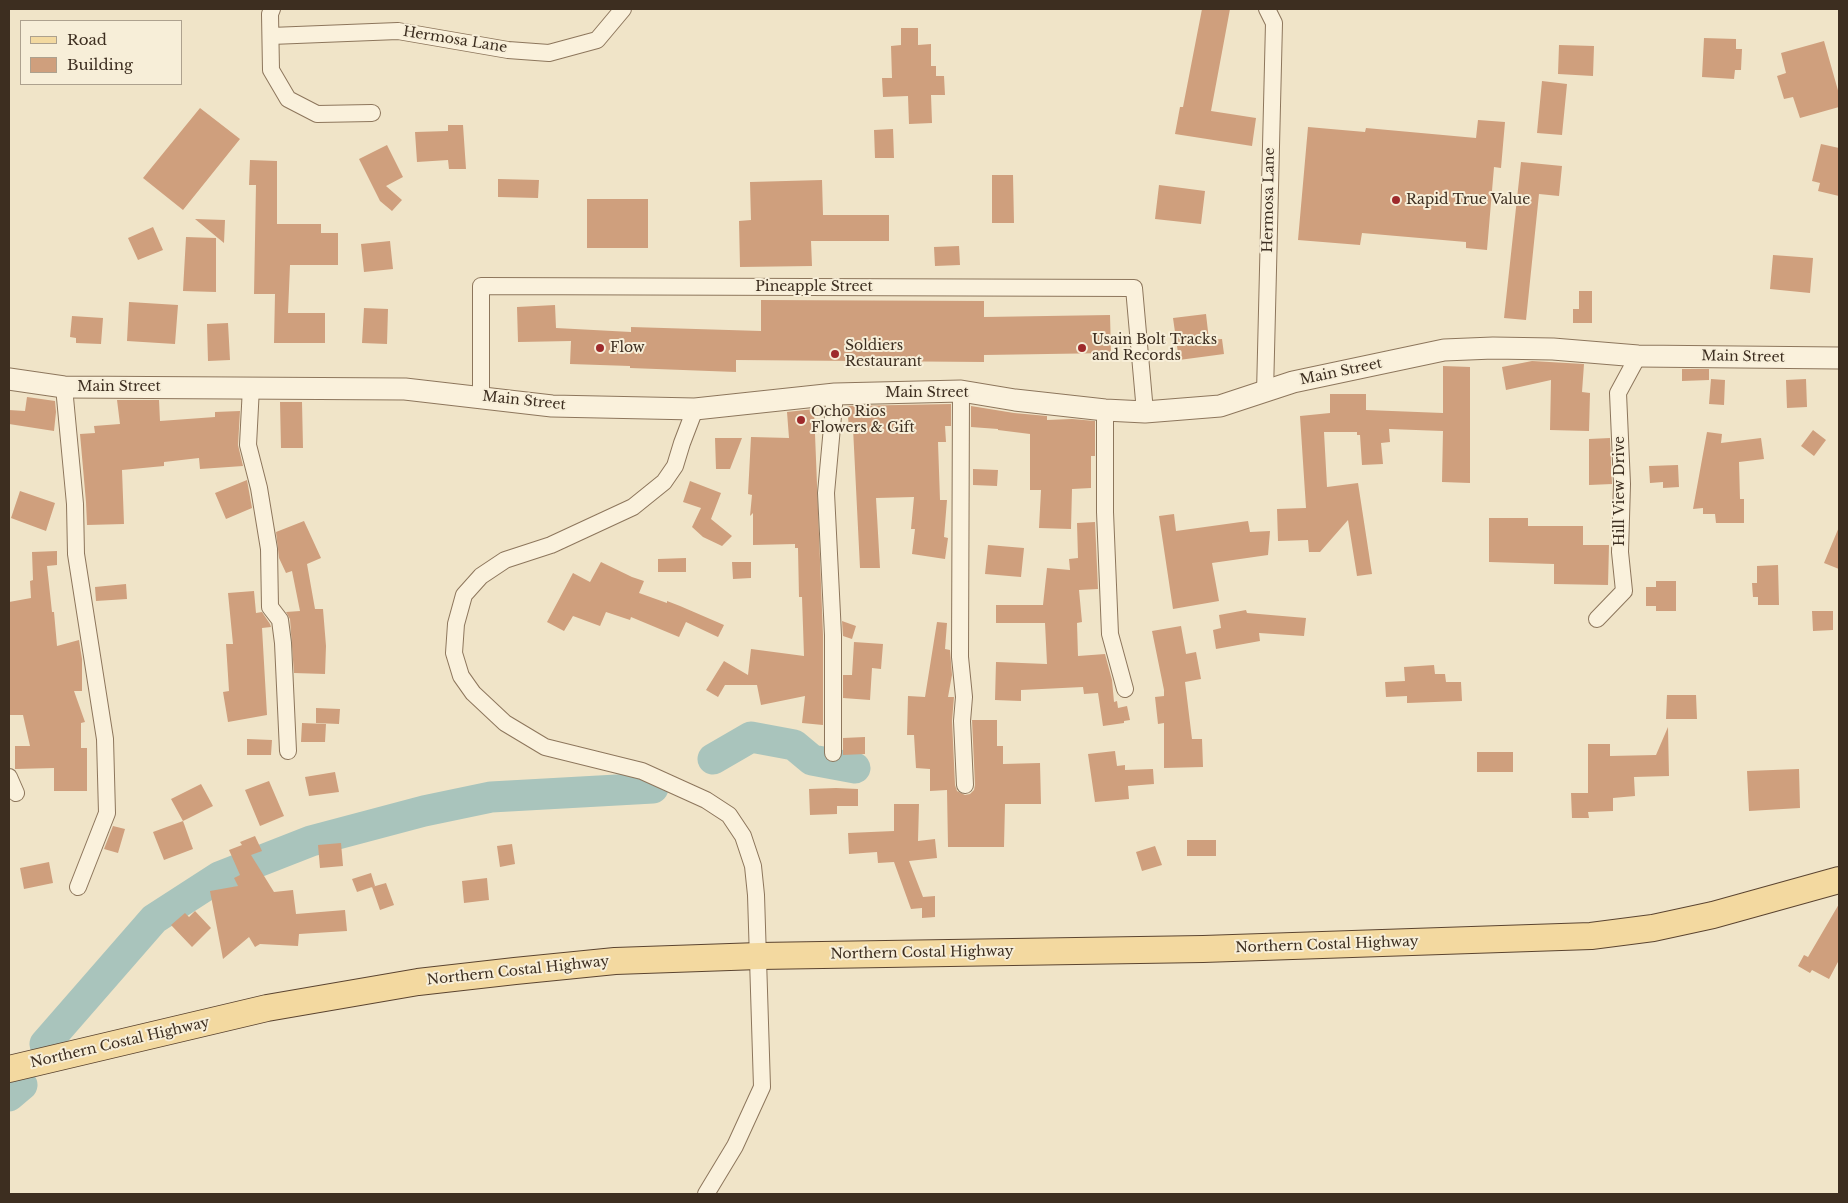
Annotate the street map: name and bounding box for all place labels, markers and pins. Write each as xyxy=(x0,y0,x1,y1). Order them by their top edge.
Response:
place label: Rapid True Value xyxy=(1406,192,1530,208)
marker: Rapid True Value xyxy=(1390,194,1402,206)
place label: Usain Bolt Tracks and Records xyxy=(1092,332,1217,364)
place label: Soldiers Restaurant xyxy=(845,338,922,371)
place label: Flow xyxy=(610,340,645,356)
marker: Flow xyxy=(594,342,606,354)
marker: Usain Bolt Tracks and Records xyxy=(1076,342,1088,354)
marker: Soldiers Restaurant xyxy=(829,348,841,360)
place label: Ocho Rios Flowers & Gift xyxy=(811,404,915,437)
marker: Ocho Rios Flowers & Gift xyxy=(795,414,807,426)

